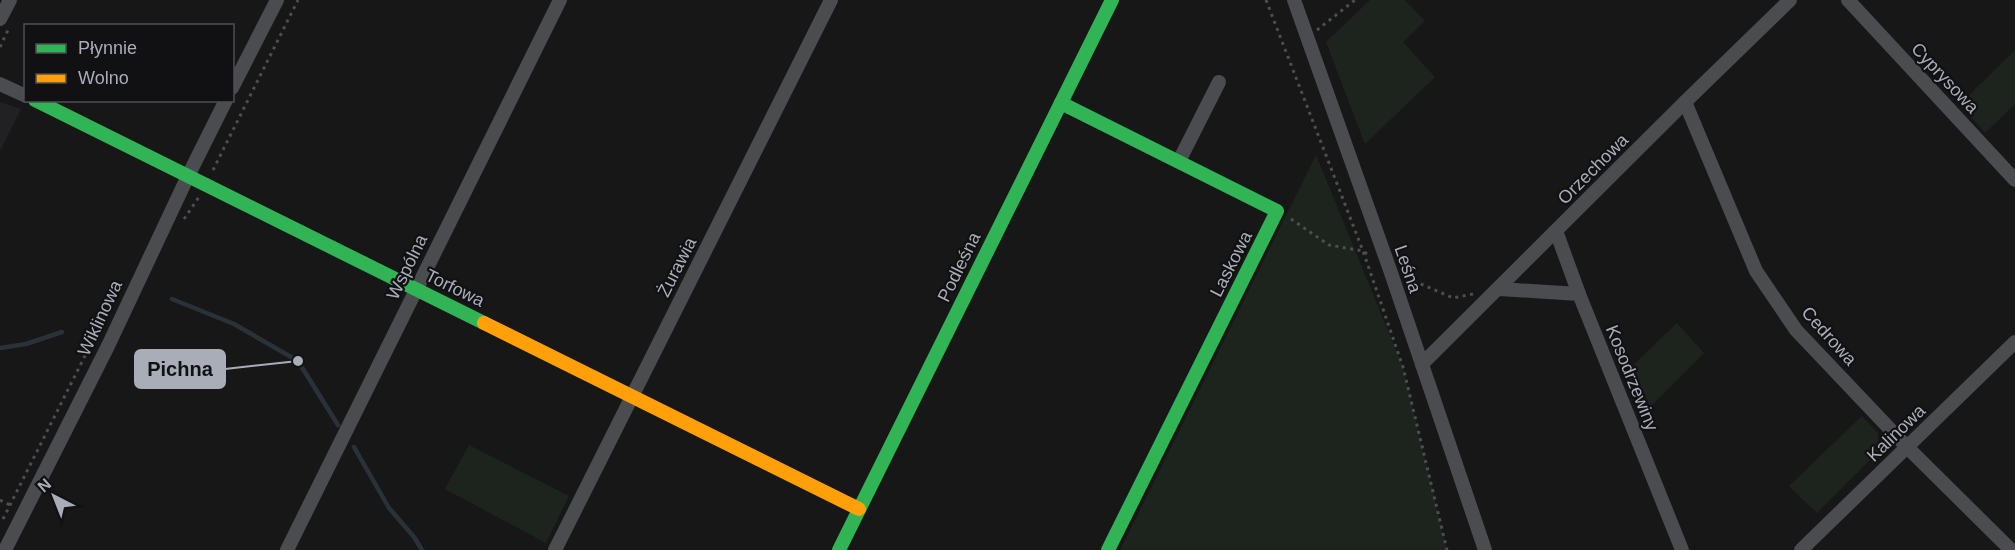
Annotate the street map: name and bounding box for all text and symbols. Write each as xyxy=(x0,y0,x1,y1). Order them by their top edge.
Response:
legend xyxy=(24,24,234,102)
text: Płynnie xyxy=(78,38,137,58)
street label: Cyprysowa xyxy=(1907,39,1983,118)
text: Wolno xyxy=(78,68,129,88)
street label: Orzechowa xyxy=(1554,129,1633,208)
street label: Laskowa xyxy=(1206,227,1256,300)
street label: Podleśna xyxy=(934,228,985,305)
street label: Wspólna xyxy=(383,230,432,303)
street label: Żurawia xyxy=(654,233,701,300)
street label: Leśna xyxy=(1391,243,1426,296)
street label: Torfowa xyxy=(422,265,489,311)
street label: Wiklinowa xyxy=(74,276,127,359)
street label: Cedrowa xyxy=(1797,303,1861,370)
street label: Kosodrzewiny xyxy=(1602,322,1662,434)
callout: Pichna xyxy=(135,350,225,388)
text: Pichna xyxy=(147,358,214,380)
street label: Kalinowa xyxy=(1863,400,1930,466)
north arrow xyxy=(24,466,84,526)
text: N xyxy=(34,475,54,495)

